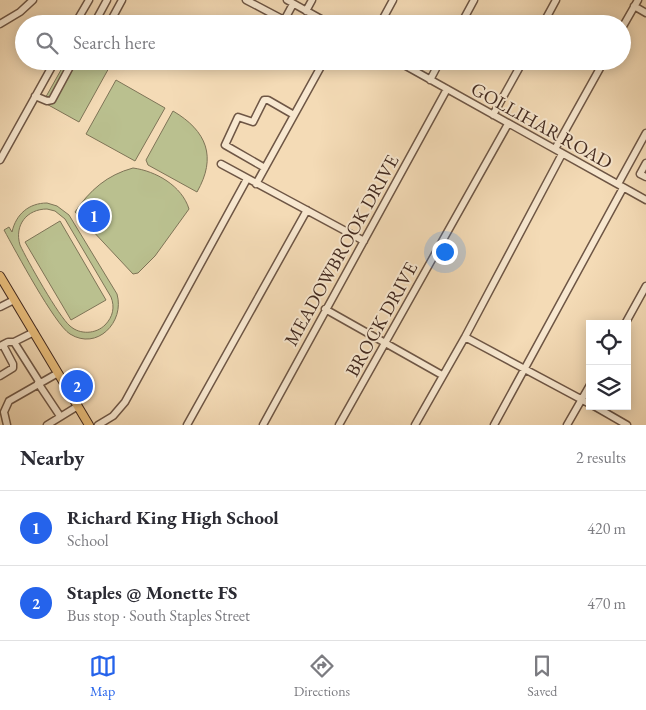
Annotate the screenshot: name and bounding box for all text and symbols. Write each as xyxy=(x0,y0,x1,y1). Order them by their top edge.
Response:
search box xyxy=(15,15,631,70)
icon: search xyxy=(33,29,61,57)
text: Search here xyxy=(73,30,155,55)
street label: GOLLIHAR ROAD xyxy=(467,76,617,175)
street label: MEADOWBROOK DRIVE xyxy=(278,150,405,350)
pin: 1 xyxy=(78,197,110,235)
your location xyxy=(432,239,458,265)
street label: BROCK DRIVE xyxy=(340,257,423,381)
map controls xyxy=(586,320,631,410)
button: locate xyxy=(586,320,631,365)
button: layers xyxy=(586,365,631,410)
pin: 2 xyxy=(61,367,93,405)
text: Nearby xyxy=(20,444,84,471)
text: 2 results xyxy=(576,447,626,468)
text: Richard King High School xyxy=(67,505,279,530)
text: 1 xyxy=(32,518,40,539)
text: 420 m xyxy=(587,518,626,539)
text: School xyxy=(67,530,109,551)
text: Staples @ Monette FS xyxy=(67,580,237,605)
text: 2 xyxy=(32,593,40,614)
text: 470 m xyxy=(587,593,626,614)
text: Bus stop · South Staples Street xyxy=(67,605,250,626)
tab: Map xyxy=(89,652,117,700)
tab: Directions xyxy=(294,652,350,700)
tab: Saved xyxy=(527,652,557,700)

